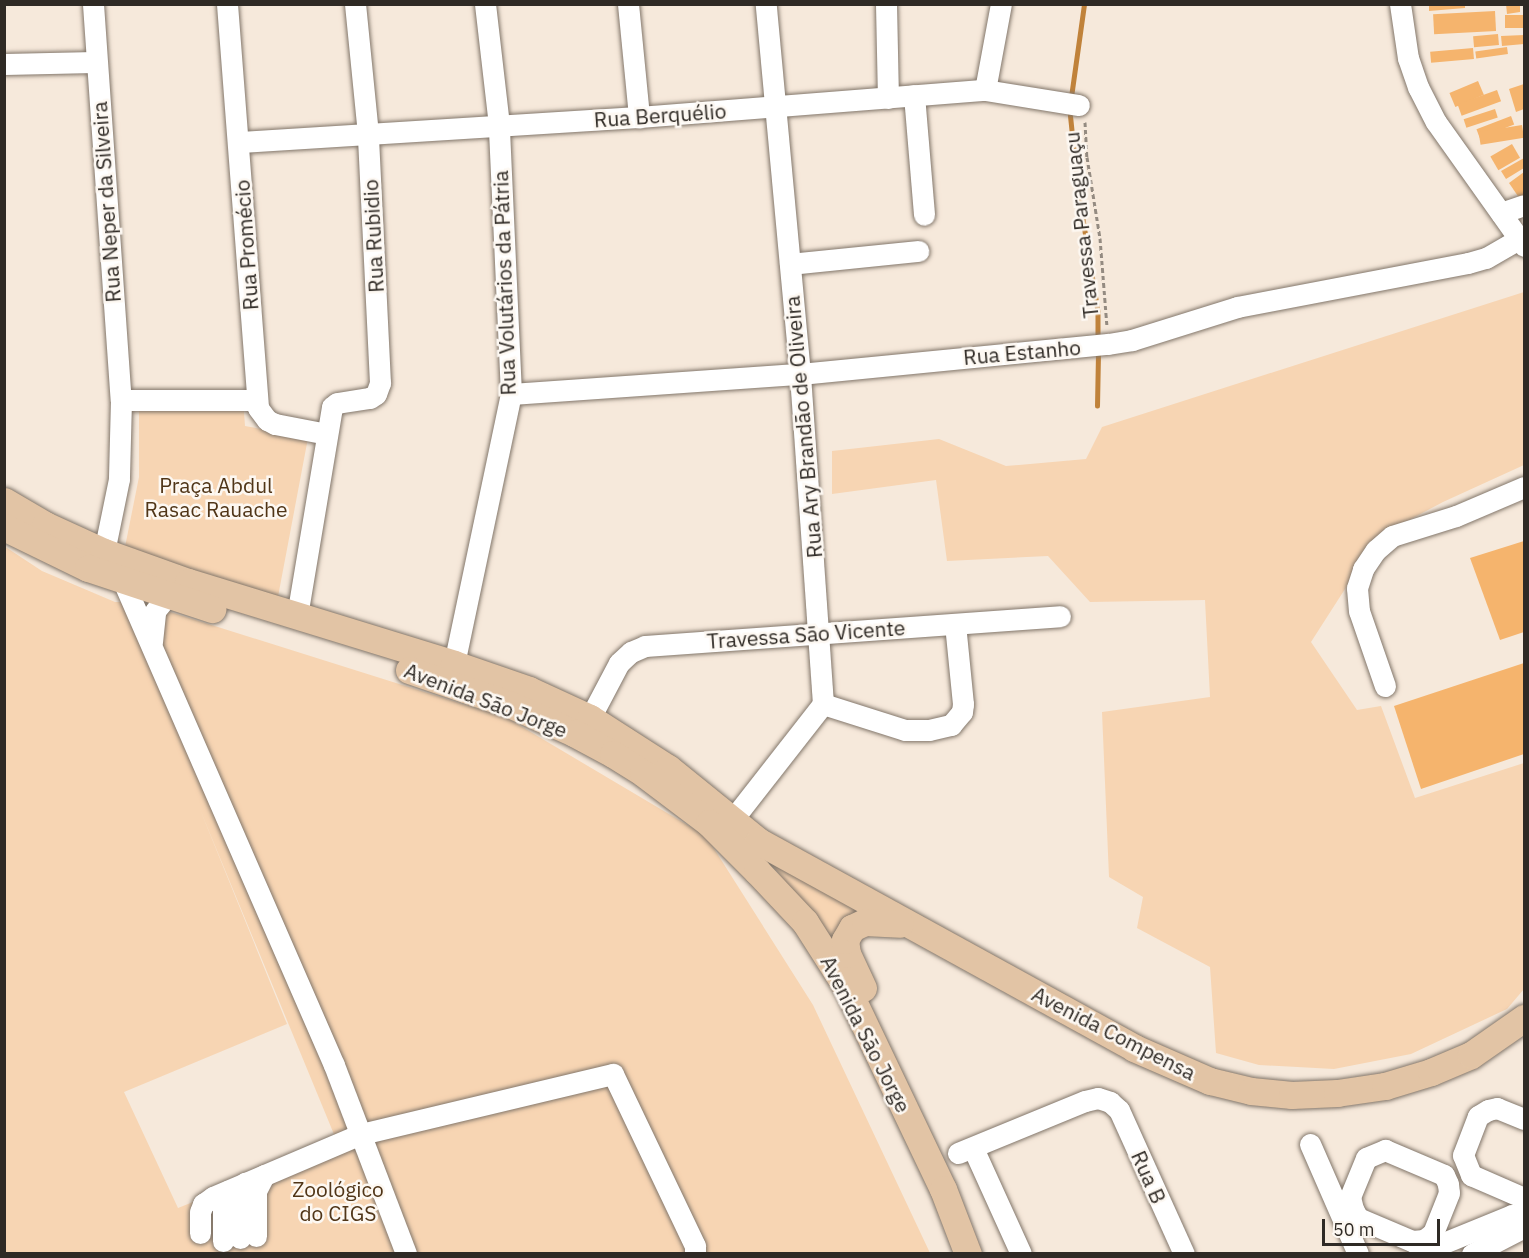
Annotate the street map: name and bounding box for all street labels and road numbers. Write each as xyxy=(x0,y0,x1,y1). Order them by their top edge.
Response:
street label: Rua Berquélio xyxy=(593,98,727,132)
street label: Rua Neper da Silveira xyxy=(86,101,126,303)
street label: Travessa Paraguaçu xyxy=(1059,131,1103,319)
street label: Rua Volutários da Pátria xyxy=(487,170,521,396)
street label: Rua Promécio xyxy=(229,179,263,311)
street label: Rua Rubidio xyxy=(357,179,389,293)
street label: Rua Ary Brandão de Oliveira xyxy=(779,295,827,559)
street label: Rua Estanho xyxy=(962,334,1082,370)
street label: Travessa São Vicente xyxy=(706,614,906,654)
street label: Avenida São Jorge xyxy=(401,657,571,743)
street label: Avenida São Jorge xyxy=(816,951,916,1117)
street label: Avenida Compensa xyxy=(1028,981,1200,1085)
street label: Rua B xyxy=(1126,1147,1172,1207)

